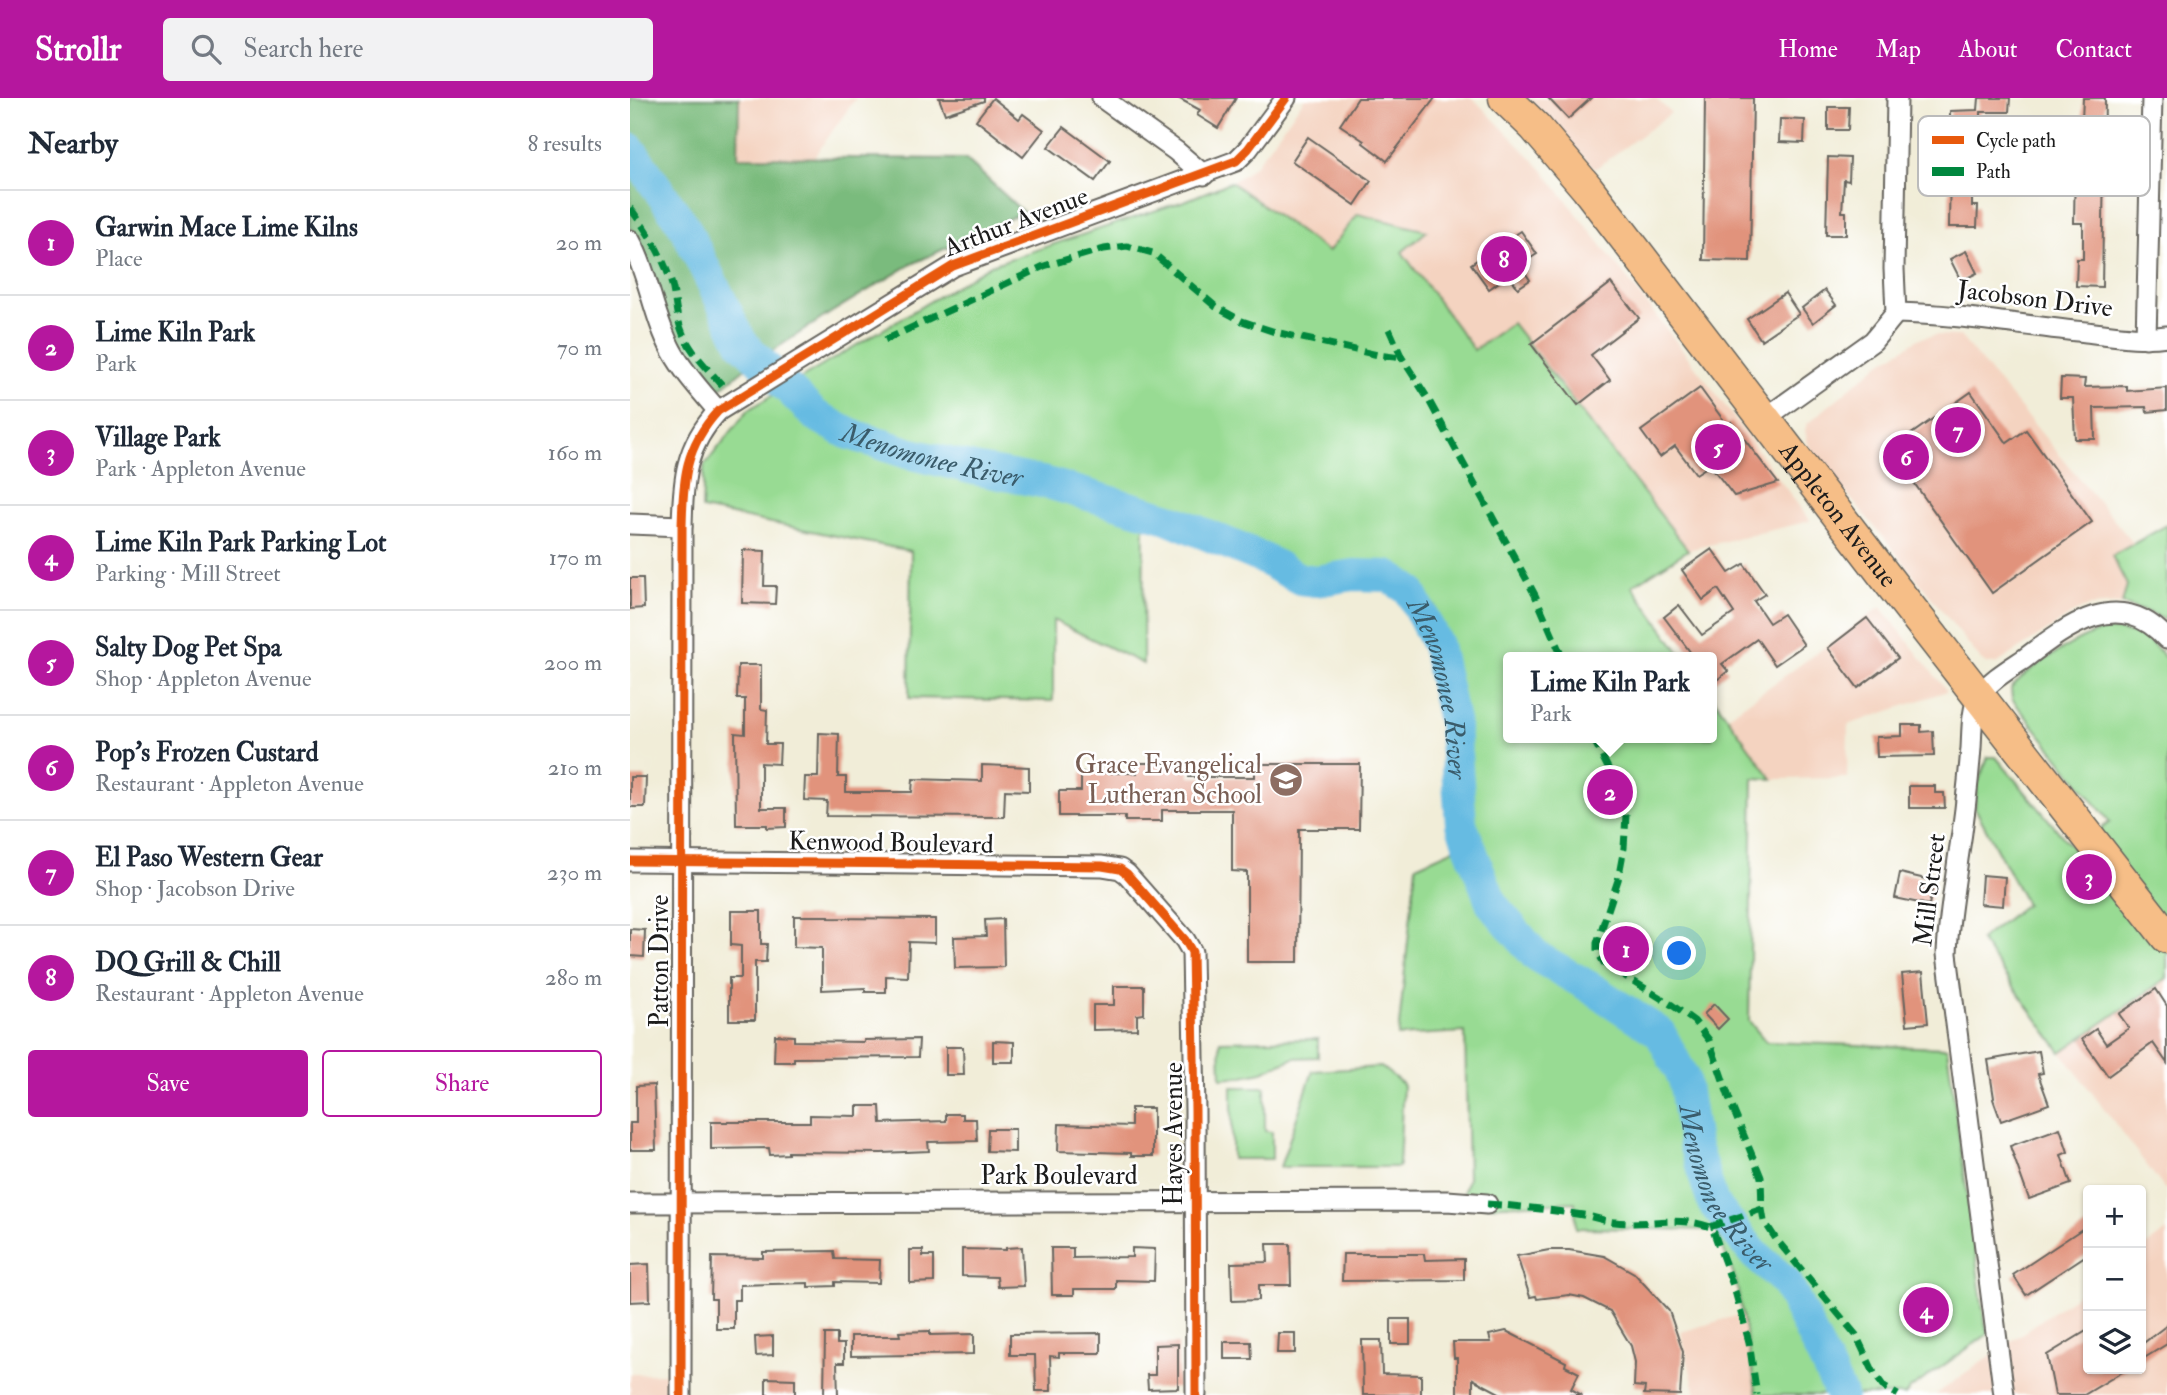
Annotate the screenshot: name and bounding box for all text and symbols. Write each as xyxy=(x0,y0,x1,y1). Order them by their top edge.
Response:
search box xyxy=(163,18,653,81)
text: Strollr xyxy=(35,29,121,70)
icon: search xyxy=(187,30,225,68)
text: Search here xyxy=(243,33,363,65)
text: Home xyxy=(1778,34,1838,65)
text: Map xyxy=(1876,34,1921,65)
text: About xyxy=(1959,34,2018,65)
text: Contact xyxy=(2056,34,2132,65)
legend xyxy=(1918,116,2150,196)
text: Nearby xyxy=(28,125,118,162)
text: 8 results xyxy=(527,129,602,158)
text: Cycle path xyxy=(1976,129,2056,154)
text: Path xyxy=(1976,160,2011,184)
street label: Arthur Avenue xyxy=(938,180,1093,265)
text: Garwin Mace Lime Kilns xyxy=(95,212,358,244)
text: 1 xyxy=(47,228,55,257)
text: 20 m xyxy=(556,228,602,257)
pin: 8 xyxy=(1481,233,1527,285)
text: Place xyxy=(95,244,143,273)
street label: Jacobson Drive xyxy=(1955,273,2115,324)
text: Lime Kiln Park xyxy=(95,317,255,349)
text: 2 xyxy=(45,333,57,362)
text: 70 m xyxy=(557,333,602,362)
text: Park xyxy=(95,349,137,378)
pin: 7 xyxy=(1935,404,1981,456)
water label: Menomonee River xyxy=(835,414,1027,496)
pin: 5 xyxy=(1695,421,1741,473)
text: Village Park xyxy=(95,422,221,454)
pin: 6 xyxy=(1883,431,1929,483)
street label: Appleton Avenue xyxy=(1771,435,1904,594)
text: 3 xyxy=(47,438,55,467)
text: 160 m xyxy=(548,438,602,467)
text: Park · Appleton Avenue xyxy=(95,454,306,483)
text: Lime Kiln Park Parking Lot xyxy=(95,527,386,559)
text: 4 xyxy=(45,543,57,572)
text: 170 m xyxy=(549,543,602,572)
text: Parking · Mill Street xyxy=(95,559,281,588)
water label: Menomonee River xyxy=(1398,590,1475,782)
text: Salty Dog Pet Spa xyxy=(95,632,282,664)
text: 5 xyxy=(46,648,56,677)
text: 200 m xyxy=(544,648,602,677)
popup xyxy=(1503,652,1717,743)
text: Shop · Appleton Avenue xyxy=(95,664,312,693)
text: Lime Kiln Park xyxy=(1530,667,1690,699)
text: Park xyxy=(1530,699,1572,728)
text: Pop's Frozen Custard xyxy=(95,737,318,769)
place label: Grace Evangelical Lutheran School xyxy=(1075,749,1262,811)
text: 6 xyxy=(45,753,57,782)
text: 210 m xyxy=(548,753,602,782)
school or university icon: Grace Evangelical Lutheran School xyxy=(1267,761,1305,799)
pin: 2 xyxy=(1587,766,1633,818)
text: Restaurant · Appleton Avenue xyxy=(95,769,364,798)
street label: Kenwood Boulevard xyxy=(788,825,994,861)
street label: Mill Street xyxy=(1907,832,1953,948)
text: El Paso Western Gear xyxy=(95,842,323,874)
pin: 3 xyxy=(2066,851,2112,903)
text: 7 xyxy=(46,858,56,887)
text: 230 m xyxy=(547,858,602,887)
text: Shop · Jacobson Drive xyxy=(95,874,295,903)
street label: Patton Drive xyxy=(644,894,676,1027)
pin: 1 xyxy=(1603,923,1649,975)
your location xyxy=(1662,936,1696,970)
text: DQ Grill & Chill xyxy=(95,947,281,979)
text: 8 xyxy=(46,963,56,992)
text: 280 m xyxy=(545,963,602,992)
text: Restaurant · Appleton Avenue xyxy=(95,979,364,1008)
button: Save xyxy=(28,1050,308,1117)
button: Share xyxy=(322,1050,602,1117)
street label: Hayes Avenue xyxy=(1158,1062,1190,1206)
water label: Menomonee River xyxy=(1670,1101,1782,1281)
street label: Park Boulevard xyxy=(980,1160,1138,1192)
map controls xyxy=(2083,1185,2146,1374)
button: + xyxy=(2083,1185,2146,1248)
button: − xyxy=(2083,1248,2146,1311)
pin: 4 xyxy=(1903,1284,1949,1336)
button: layers xyxy=(2083,1311,2146,1374)

